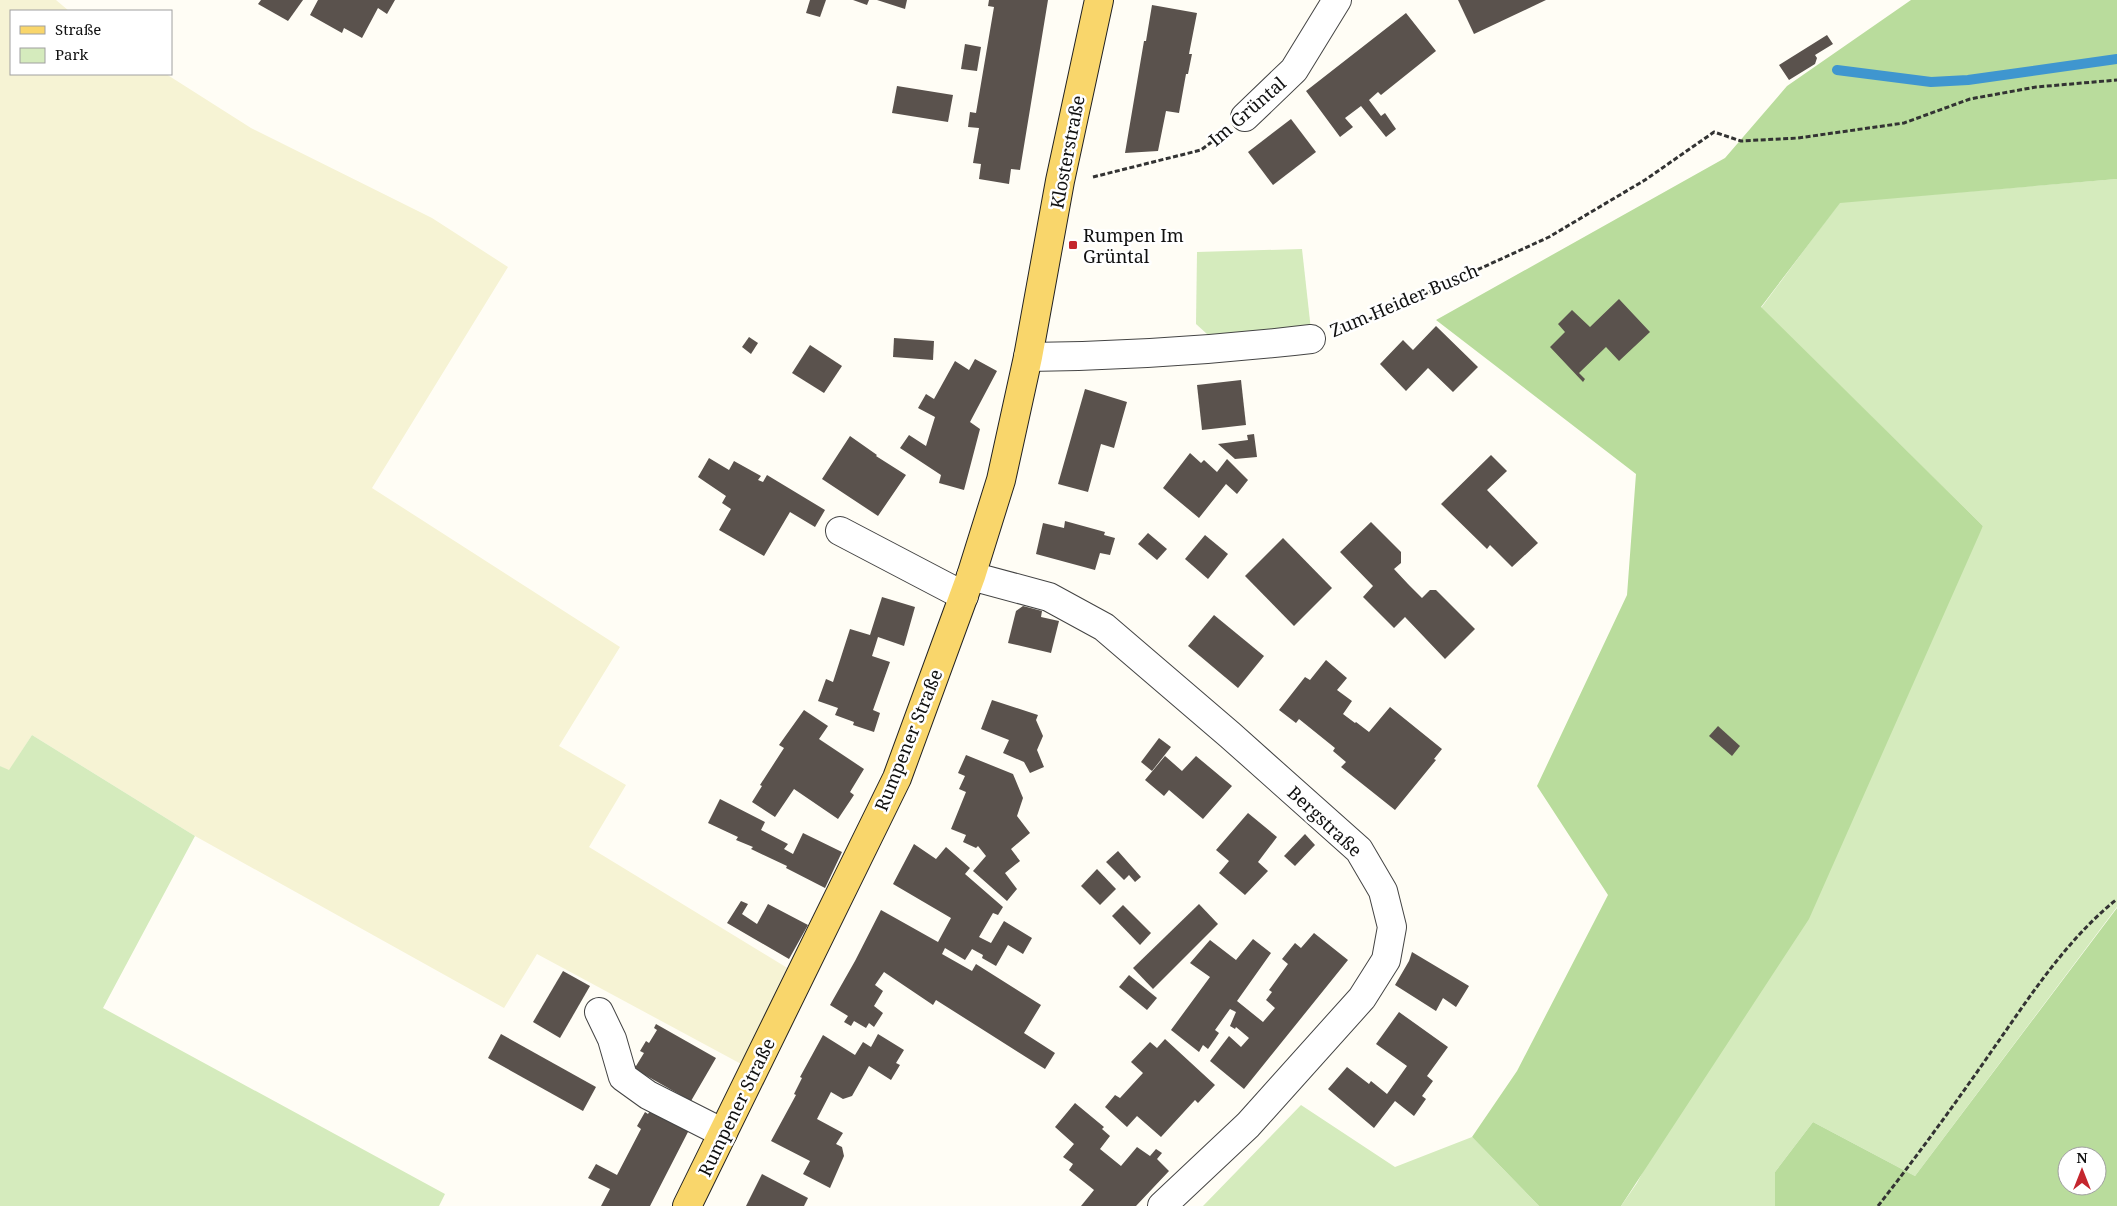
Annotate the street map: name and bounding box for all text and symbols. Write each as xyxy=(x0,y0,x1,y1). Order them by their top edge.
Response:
legend xyxy=(10,10,172,75)
text: Straße xyxy=(55,19,101,39)
text: Park xyxy=(55,44,89,64)
street label: Im Grüntal xyxy=(1203,71,1291,151)
street label: Klosterstraße xyxy=(1044,93,1090,211)
place label: Rumpen Im Grüntal xyxy=(1083,223,1184,268)
marker: Rumpen Im Grüntal xyxy=(1067,239,1079,251)
street label: Zum Heider Busch xyxy=(1326,258,1482,342)
street label: Rumpener Straße xyxy=(869,666,947,814)
street label: Bergstraße xyxy=(1283,780,1367,862)
street label: Rumpener Straße xyxy=(692,1034,780,1180)
north arrow xyxy=(2057,1146,2107,1196)
text: N xyxy=(2076,1148,2088,1167)

